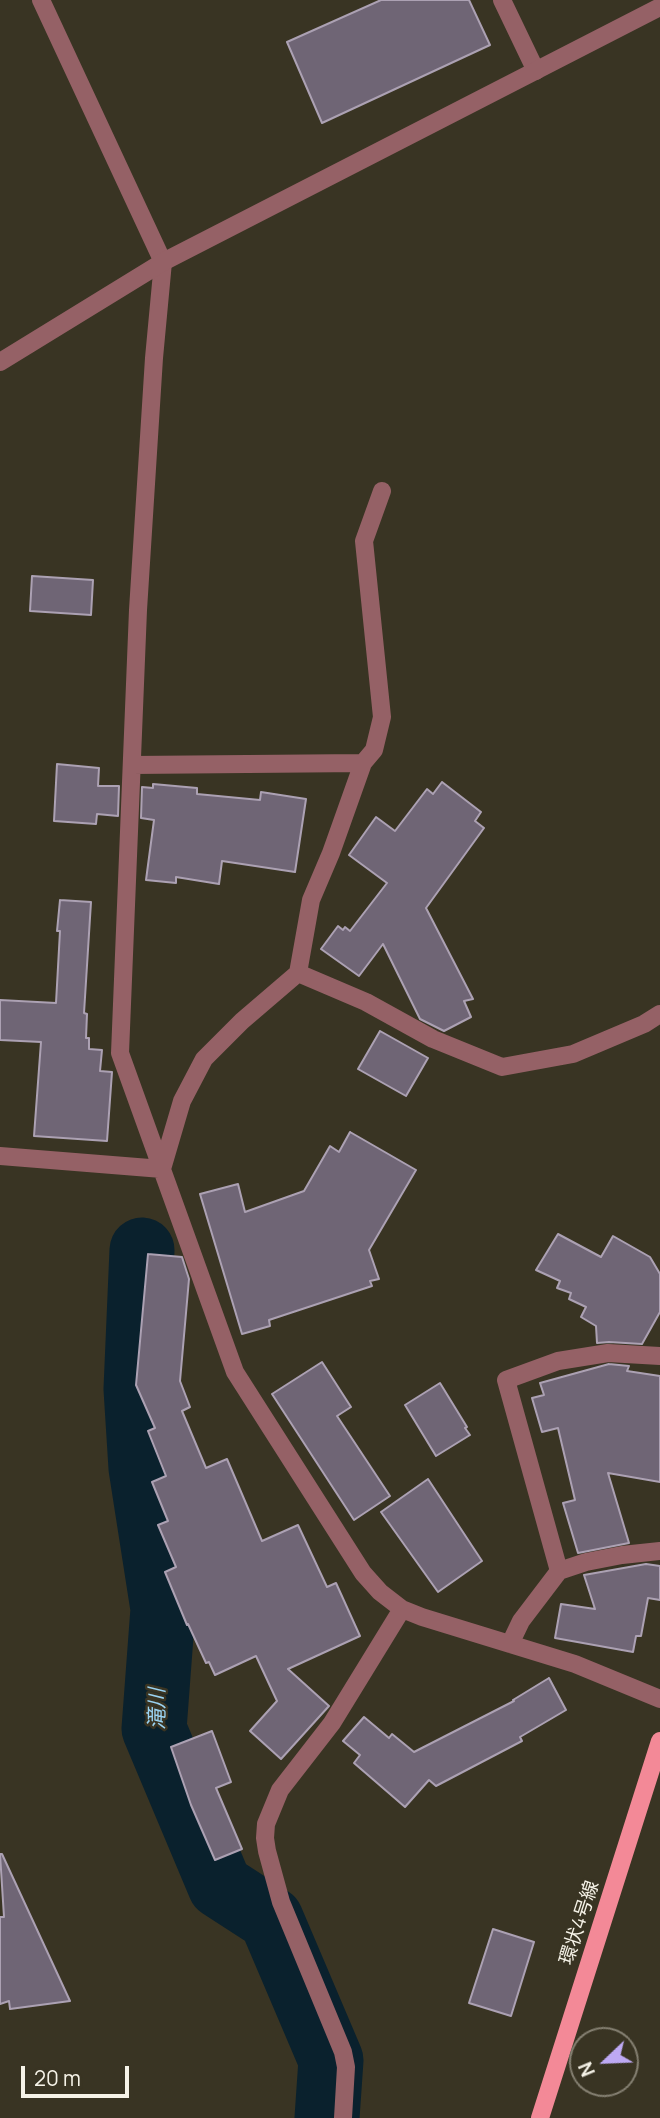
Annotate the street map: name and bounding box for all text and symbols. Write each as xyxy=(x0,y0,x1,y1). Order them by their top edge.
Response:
water label: 滝川 xyxy=(145,1688,171,1730)
street label: 環状4号線 xyxy=(556,1878,604,1968)
north arrow xyxy=(569,2027,639,2097)
scale bar xyxy=(24,2052,133,2096)
text: N xyxy=(572,2058,601,2081)
text: 20 m xyxy=(34,2064,81,2092)

